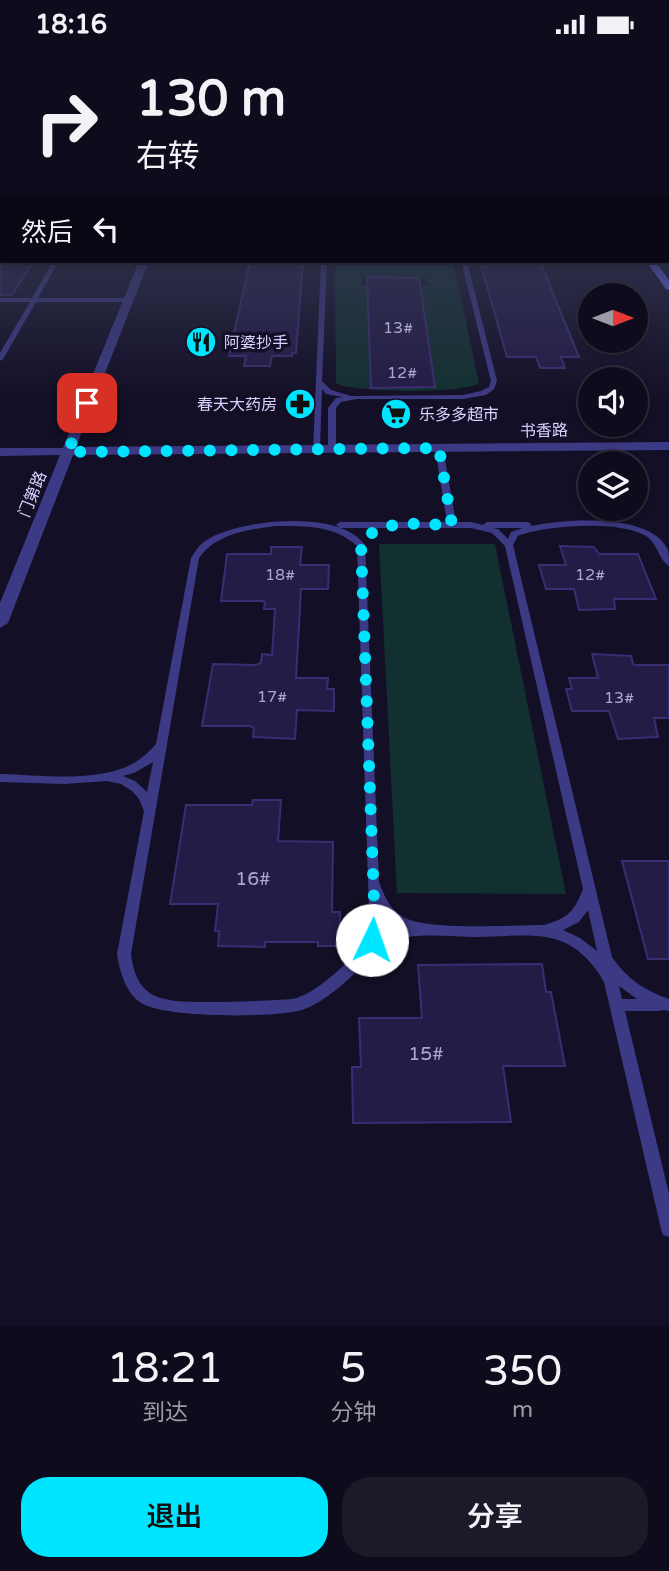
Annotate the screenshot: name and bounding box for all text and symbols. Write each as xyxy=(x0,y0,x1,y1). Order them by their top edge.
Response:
text: 18:16 xyxy=(35,9,107,40)
text: 130 m xyxy=(136,70,286,129)
icon: right xyxy=(21,77,112,168)
text: 右转 xyxy=(136,138,200,176)
icon: left xyxy=(87,210,125,248)
text: 然后 xyxy=(21,217,73,248)
north arrow xyxy=(578,283,648,353)
map controls xyxy=(578,283,648,521)
house number: 13# xyxy=(383,318,413,338)
restaurant icon: 阿婆抄手 xyxy=(184,325,218,359)
place label: 阿婆抄手 xyxy=(224,333,288,353)
house number: 12# xyxy=(387,363,417,383)
button: sound xyxy=(578,367,648,437)
pin xyxy=(57,373,117,433)
icon: arrive xyxy=(68,384,106,422)
pharmacy icon: 春天大药房 xyxy=(283,387,317,421)
place label: 春天大药房 xyxy=(197,395,277,415)
supermarket icon: 乐多多超市 xyxy=(379,397,413,431)
place label: 乐多多超市 xyxy=(419,405,499,425)
street label: 书香路 xyxy=(520,421,568,441)
button: layers xyxy=(578,451,648,521)
street label: 门第路 xyxy=(15,468,51,520)
house number: 18# xyxy=(265,565,295,585)
house number: 12# xyxy=(575,565,605,585)
house number: 17# xyxy=(257,687,287,707)
house number: 13# xyxy=(604,688,634,708)
house number: 16# xyxy=(235,868,271,890)
position arrow xyxy=(335,903,409,977)
house number: 15# xyxy=(408,1043,444,1065)
text: 18:21 xyxy=(107,1343,223,1394)
text: 5 xyxy=(340,1343,366,1394)
text: 350 xyxy=(483,1346,562,1397)
text: m xyxy=(512,1396,533,1424)
text: 到达 xyxy=(142,1399,188,1427)
text: 分钟 xyxy=(330,1399,376,1427)
button: 退出 xyxy=(21,1477,328,1557)
button: 分享 xyxy=(342,1477,648,1557)

